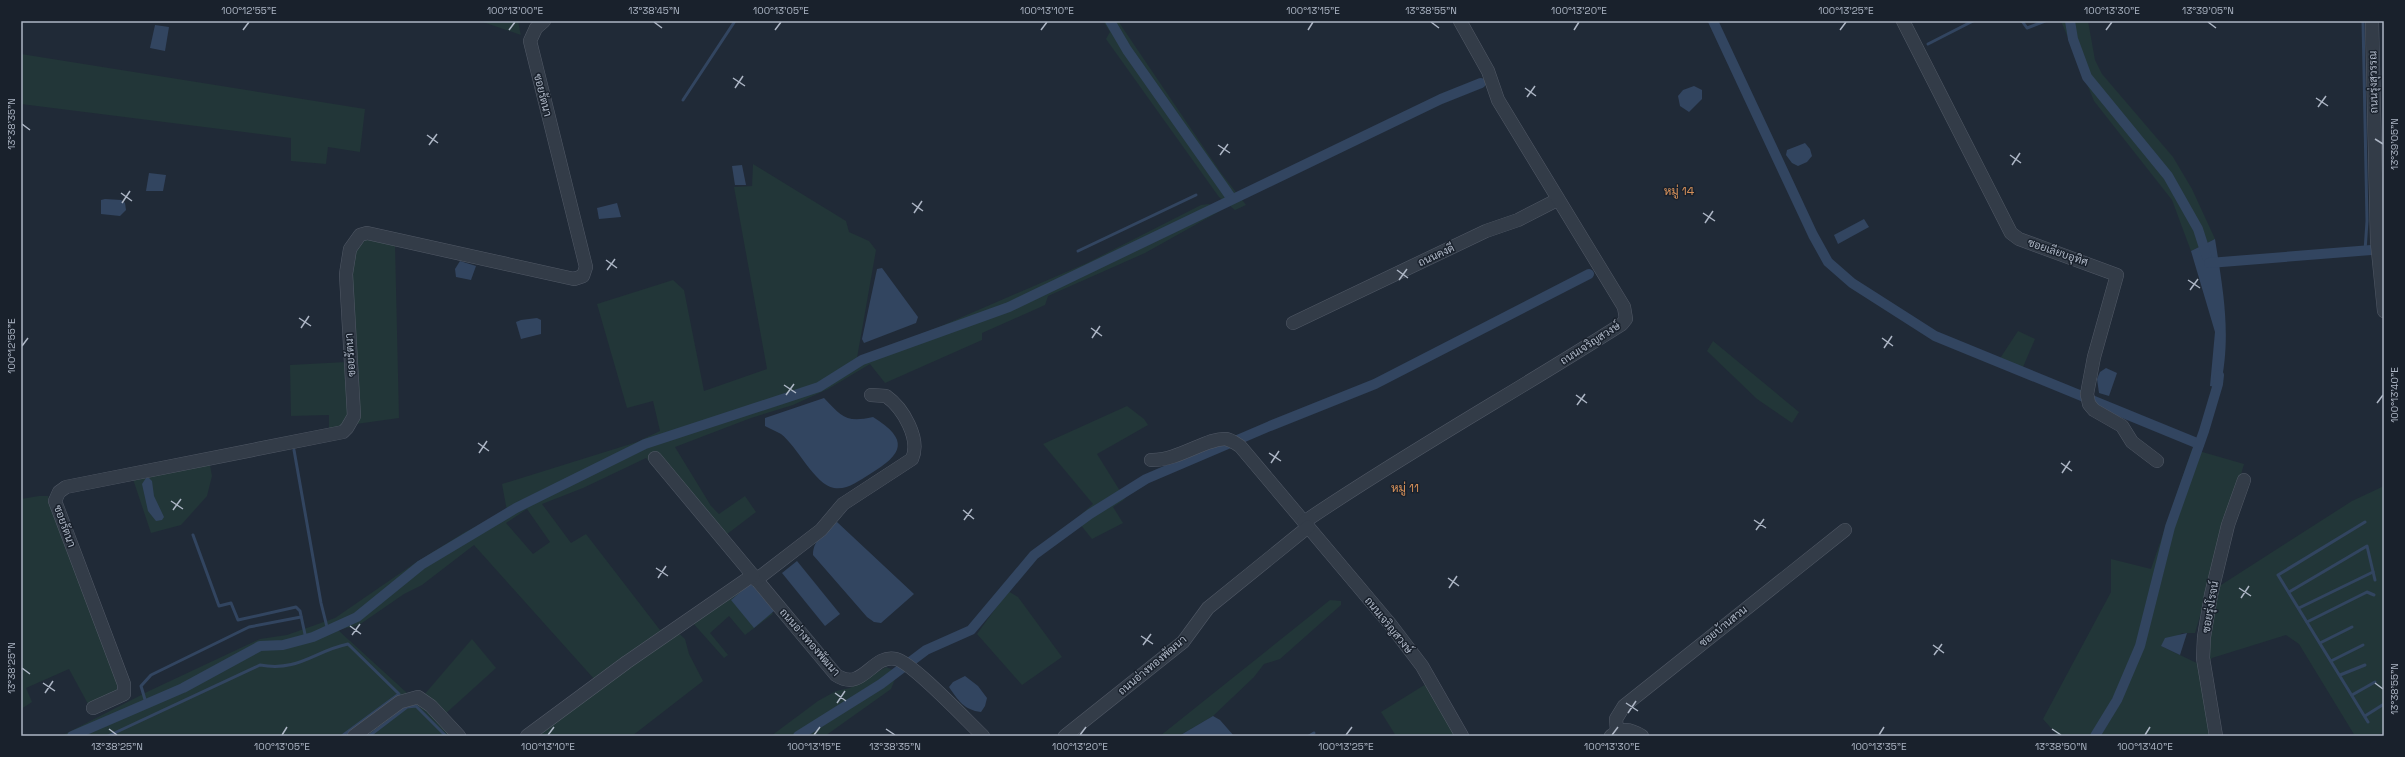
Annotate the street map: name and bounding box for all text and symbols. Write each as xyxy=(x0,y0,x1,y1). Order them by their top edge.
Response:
text: 100°12'55"E xyxy=(221,4,277,17)
text: 100°13'00"E xyxy=(487,4,543,17)
text: 13°38'45"N xyxy=(628,4,680,17)
text: 100°13'05"E xyxy=(753,4,809,17)
text: 100°13'10"E xyxy=(1020,4,1074,17)
text: 100°13'15"E xyxy=(1286,4,1340,17)
text: 13°38'55"N xyxy=(1405,4,1457,17)
text: 100°13'20"E xyxy=(1551,4,1607,17)
text: 100°13'25"E xyxy=(1818,4,1874,17)
text: 100°13'30"E xyxy=(2084,4,2140,17)
text: 13°39'05"N xyxy=(2182,4,2234,17)
street label: ถนนรุ่งสุวรรณ xyxy=(2365,51,2383,113)
street label: ซอยรัตนา xyxy=(531,72,555,118)
text: 13°38'35"N xyxy=(5,98,18,150)
text: 13°39'05"N xyxy=(2388,118,2401,170)
district label: หมู่ 14 xyxy=(1664,183,1695,199)
street label: ซอยเลียบอุทิศ xyxy=(2025,234,2090,271)
street label: ถนนคงดี xyxy=(1415,240,1456,269)
street label: ถนนเจริญสวงษ์ xyxy=(1557,317,1623,368)
text: 100°12'55"E xyxy=(5,318,18,374)
street label: ซอยรัตนา xyxy=(341,333,359,377)
text: 100°13'40"E xyxy=(2388,367,2401,423)
district label: หมู่ 11 xyxy=(1391,480,1419,496)
street label: ซอยรัตนา xyxy=(51,503,79,549)
street label: ซอยรุ่งโรจน์ xyxy=(2198,580,2223,634)
street label: ถนนเจริญสวงษ์ xyxy=(1362,593,1417,657)
street label: ซอยบ้านสวน xyxy=(1696,602,1750,650)
street label: ถนนอ่างทองพัฒนา xyxy=(777,605,843,679)
street label: ถนนอ่างทองพัฒนา xyxy=(1115,632,1189,698)
text: 13°38'25"N xyxy=(5,642,18,694)
text: 13°38'55"N xyxy=(2388,663,2401,715)
text: 13°38'25"N xyxy=(91,740,143,753)
text: 100°13'05"E xyxy=(254,740,310,753)
text: 100°13'10"E xyxy=(521,740,575,753)
text: 100°13'15"E xyxy=(787,740,841,753)
text: 13°38'35"N xyxy=(869,740,921,753)
text: 100°13'20"E xyxy=(1052,740,1108,753)
text: 100°13'25"E xyxy=(1318,740,1374,753)
text: 100°13'30"E xyxy=(1584,740,1640,753)
text: 100°13'35"E xyxy=(1851,740,1907,753)
text: 13°38'50"N xyxy=(2035,740,2087,753)
text: 100°13'40"E xyxy=(2117,740,2173,753)

